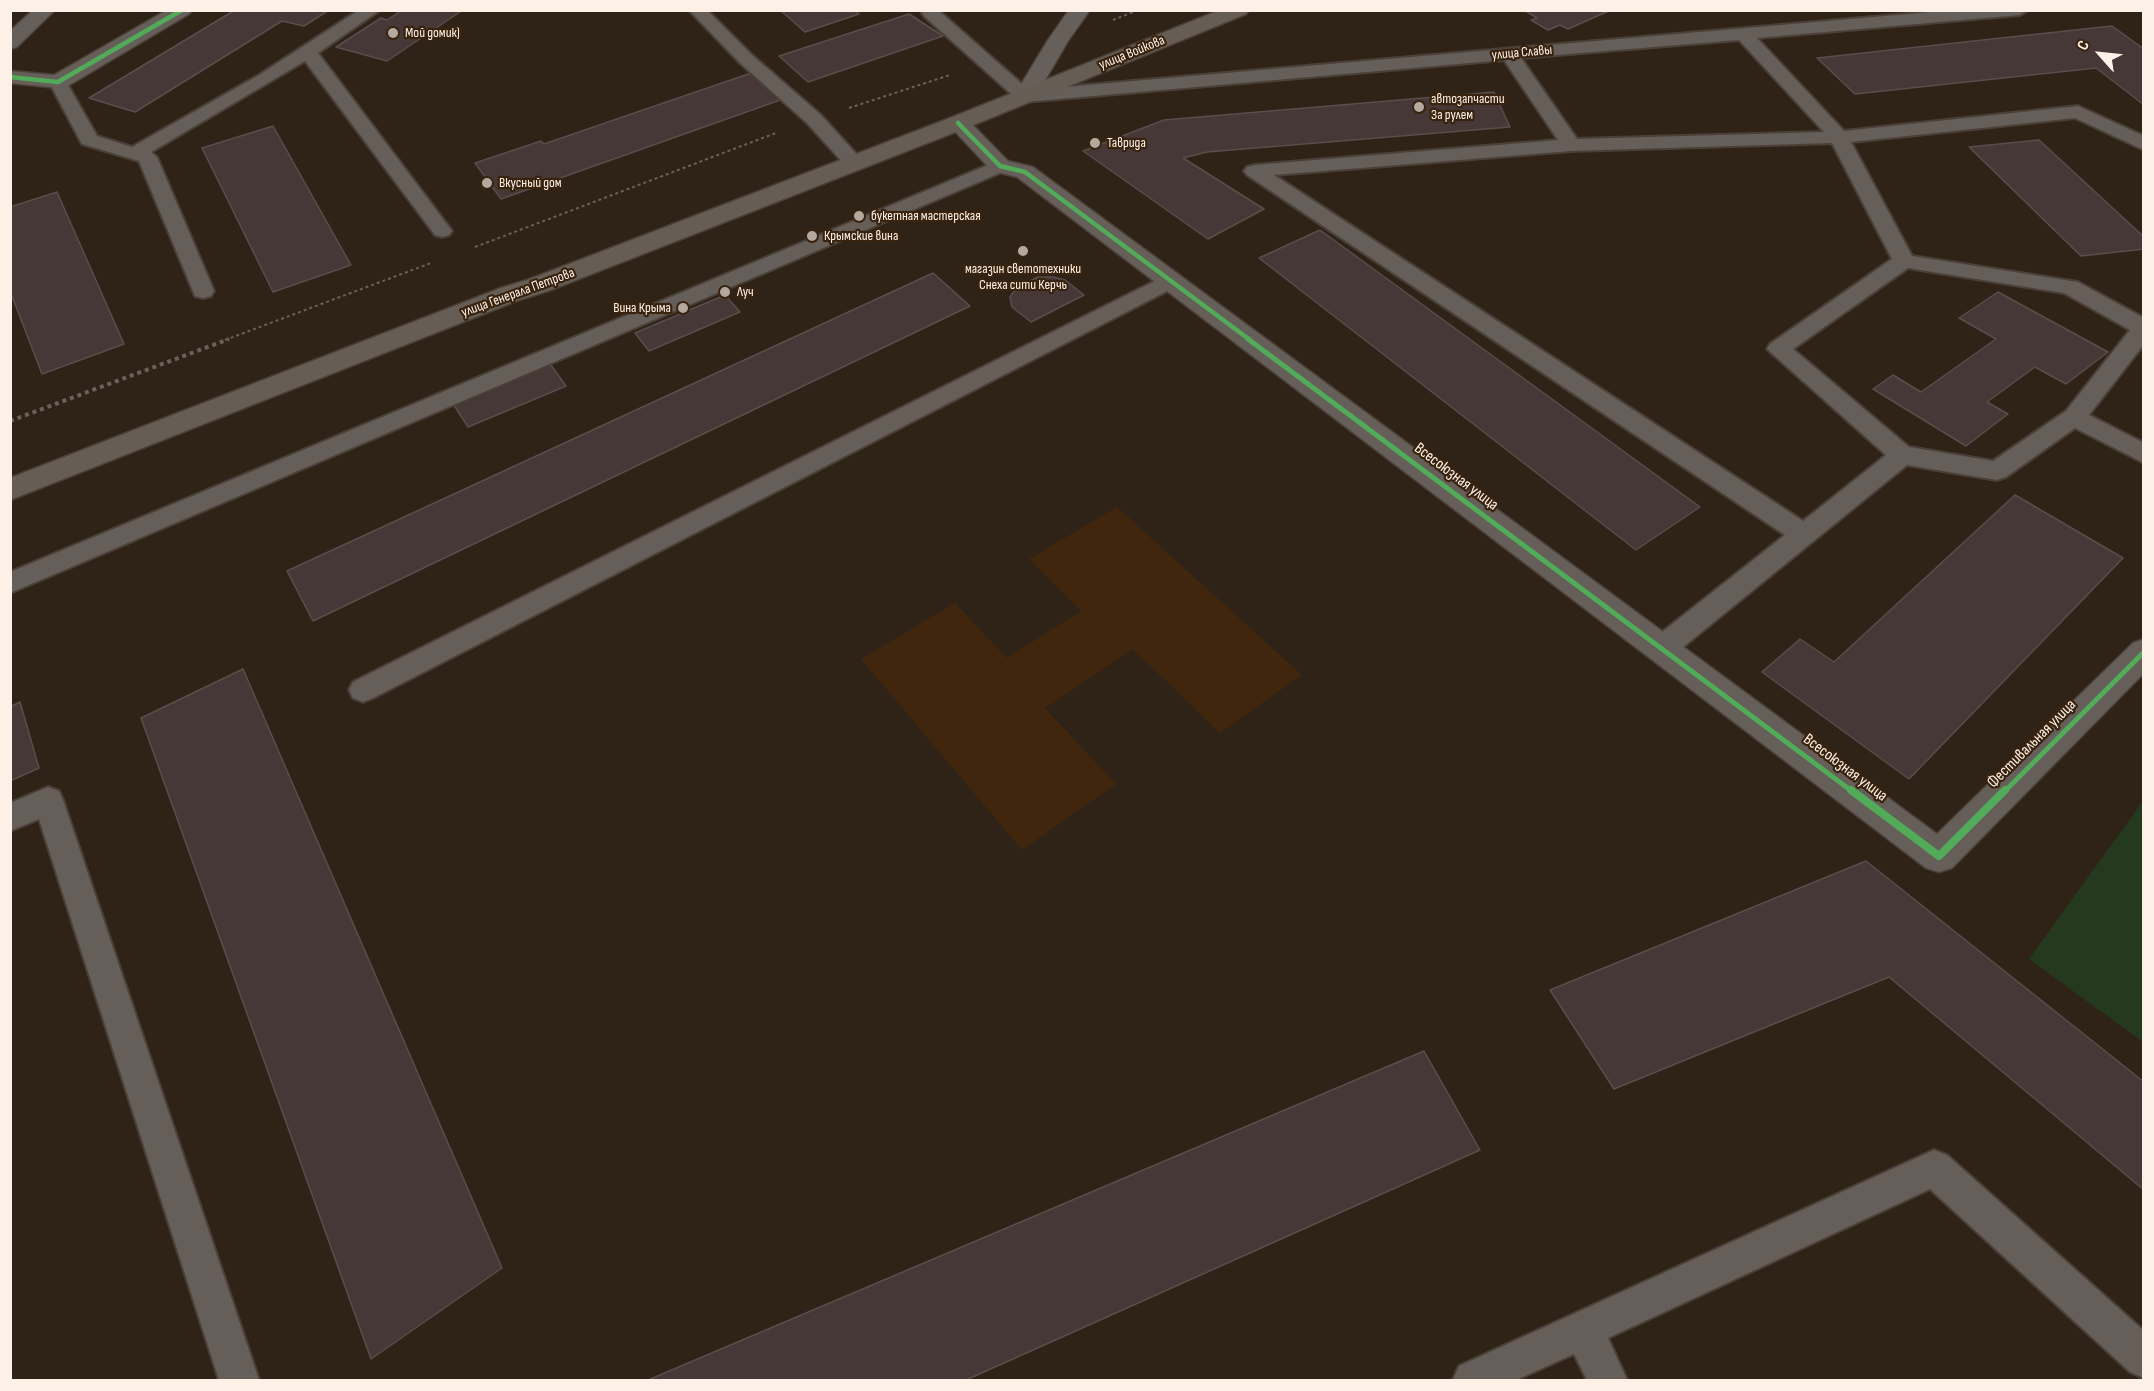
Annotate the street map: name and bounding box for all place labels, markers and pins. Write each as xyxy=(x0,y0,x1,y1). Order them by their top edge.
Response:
place label: Мой домик) xyxy=(405,25,460,41)
marker: Мой домик) xyxy=(386,26,400,40)
place label: автозапчасти За рулем xyxy=(1431,91,1505,124)
marker: автозапчасти За рулем xyxy=(1412,100,1426,114)
place label: Таврида xyxy=(1107,135,1146,151)
marker: Таврида xyxy=(1088,136,1102,150)
place label: Вкусный дом xyxy=(499,175,562,191)
marker: Вкусный дом xyxy=(480,176,494,190)
place label: букетная мастерская xyxy=(871,208,981,224)
marker: букетная мастерская xyxy=(852,209,866,223)
place label: Крымские вина xyxy=(824,228,898,244)
marker: Крымские вина xyxy=(805,229,819,243)
marker: магазин светотехники Снеха сити Керчь xyxy=(1016,244,1030,258)
place label: магазин светотехники Снеха сити Керчь xyxy=(965,261,1081,294)
place label: Луч xyxy=(737,284,754,300)
marker: Луч xyxy=(718,285,732,299)
place label: Вина Крыма xyxy=(613,300,671,316)
marker: Вина Крыма xyxy=(676,301,690,315)

